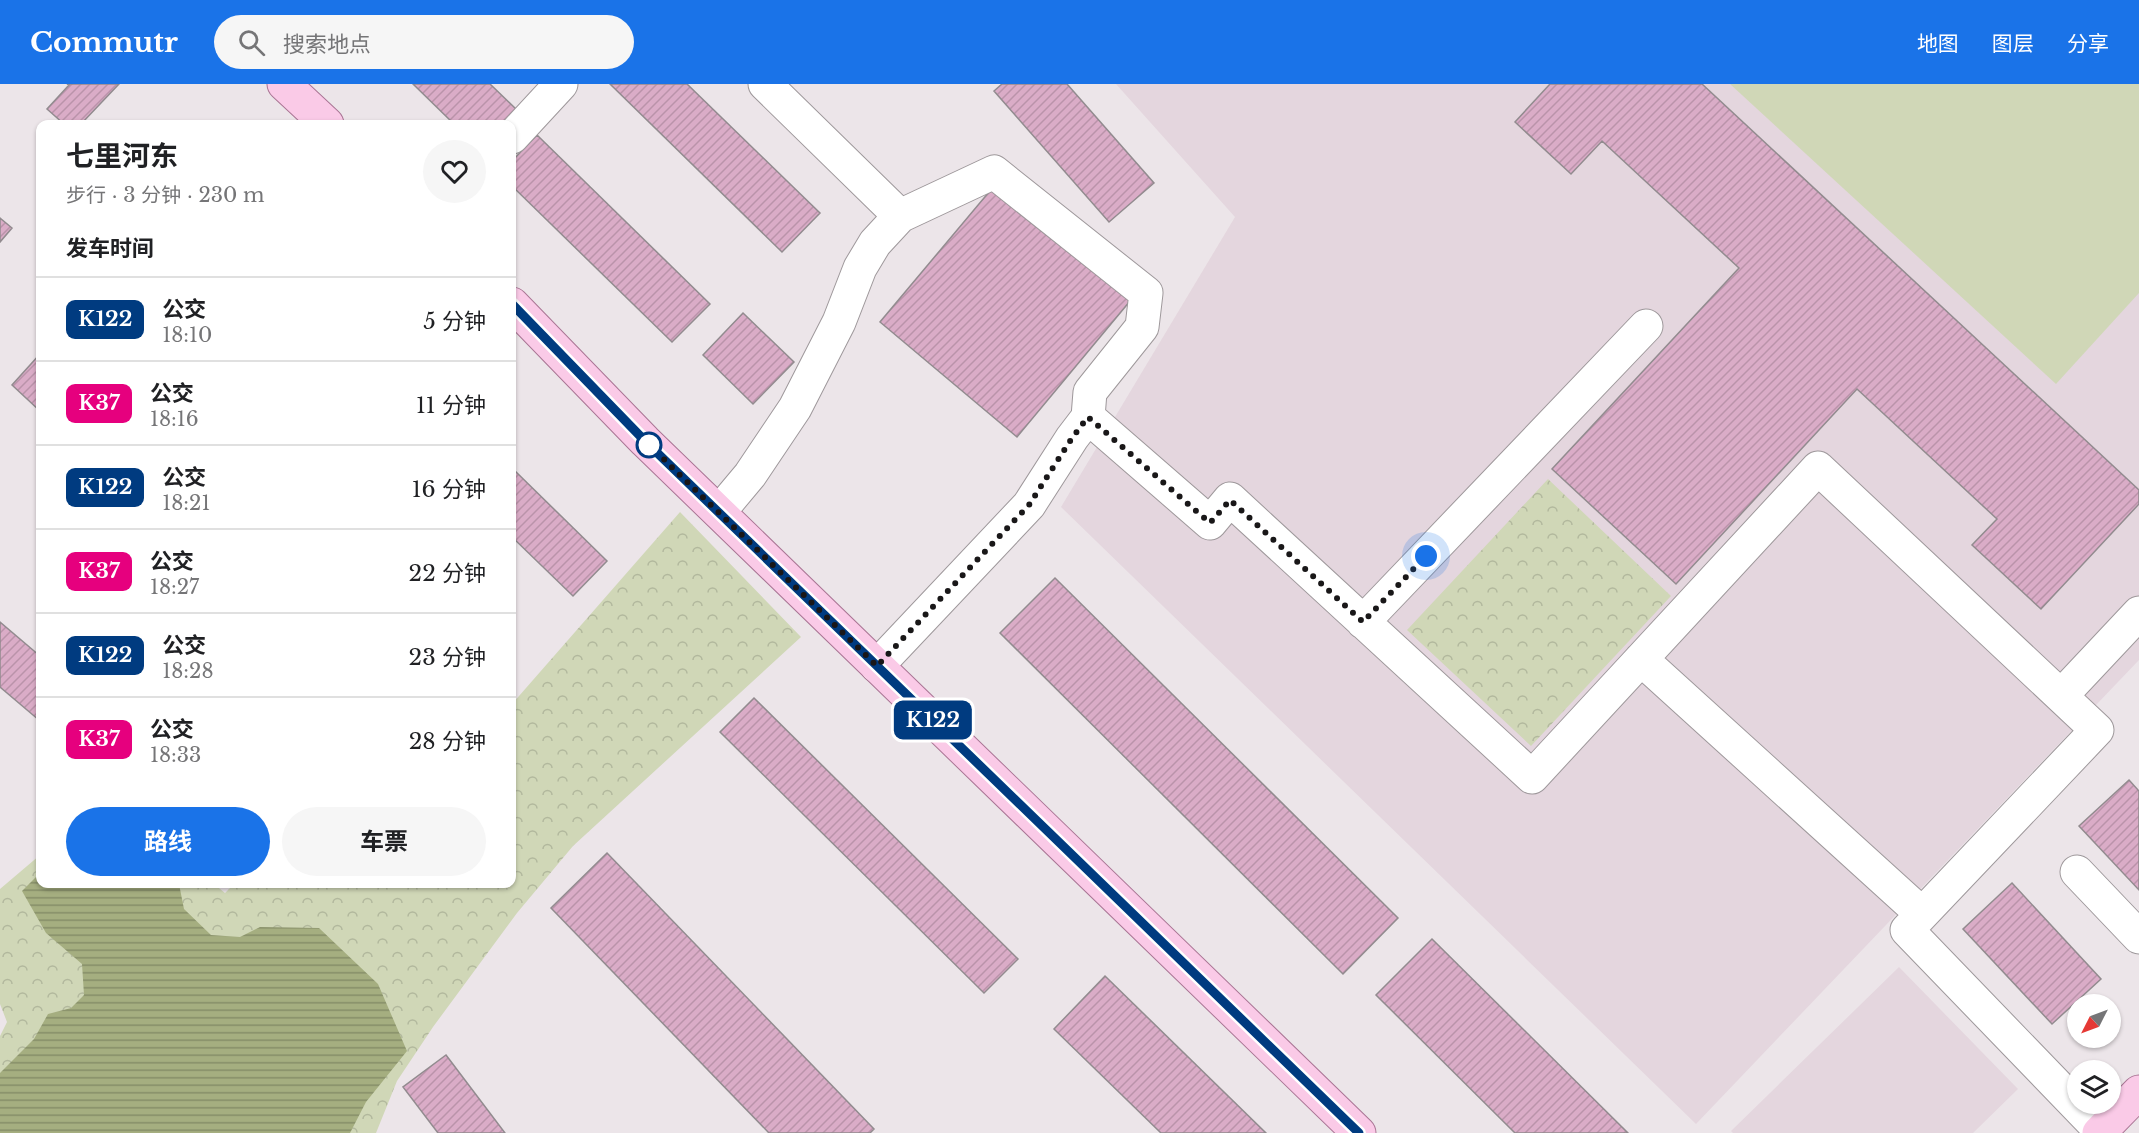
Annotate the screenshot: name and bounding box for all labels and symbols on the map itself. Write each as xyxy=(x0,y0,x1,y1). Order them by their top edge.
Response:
unlabelled marker xyxy=(636,432,662,458)
your location xyxy=(1411,541,1441,571)
line badge: K122 xyxy=(891,700,975,740)
north arrow xyxy=(2067,994,2121,1048)

